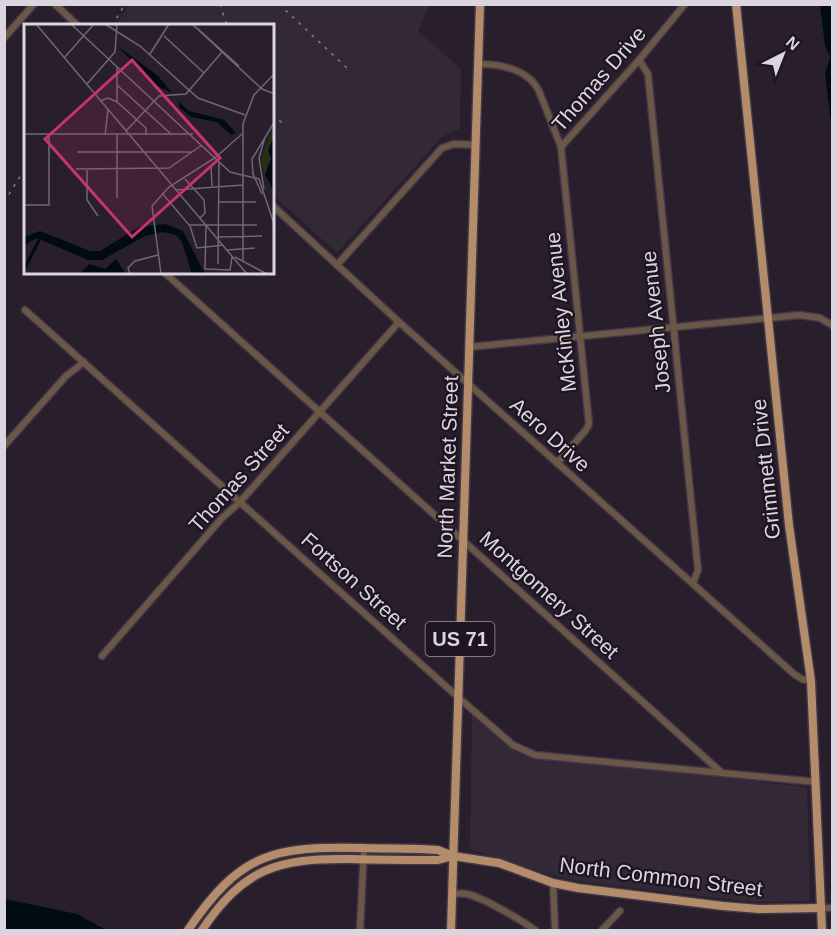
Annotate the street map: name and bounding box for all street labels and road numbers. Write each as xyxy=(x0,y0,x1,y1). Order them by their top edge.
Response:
street label: Thomas Drive xyxy=(547,22,650,136)
street label: McKinley Avenue xyxy=(541,231,580,393)
street label: Joseph Avenue xyxy=(637,250,674,394)
street label: North Market Street xyxy=(433,375,462,559)
street label: Aero Drive xyxy=(506,393,595,476)
street label: Grimmett Drive xyxy=(747,398,784,540)
street label: Thomas Street xyxy=(184,419,293,537)
street label: Montgomery Street xyxy=(475,526,624,663)
street label: Fortson Street xyxy=(297,528,412,634)
road number: US 71 xyxy=(426,622,494,656)
street label: North Common Street xyxy=(558,853,764,900)

